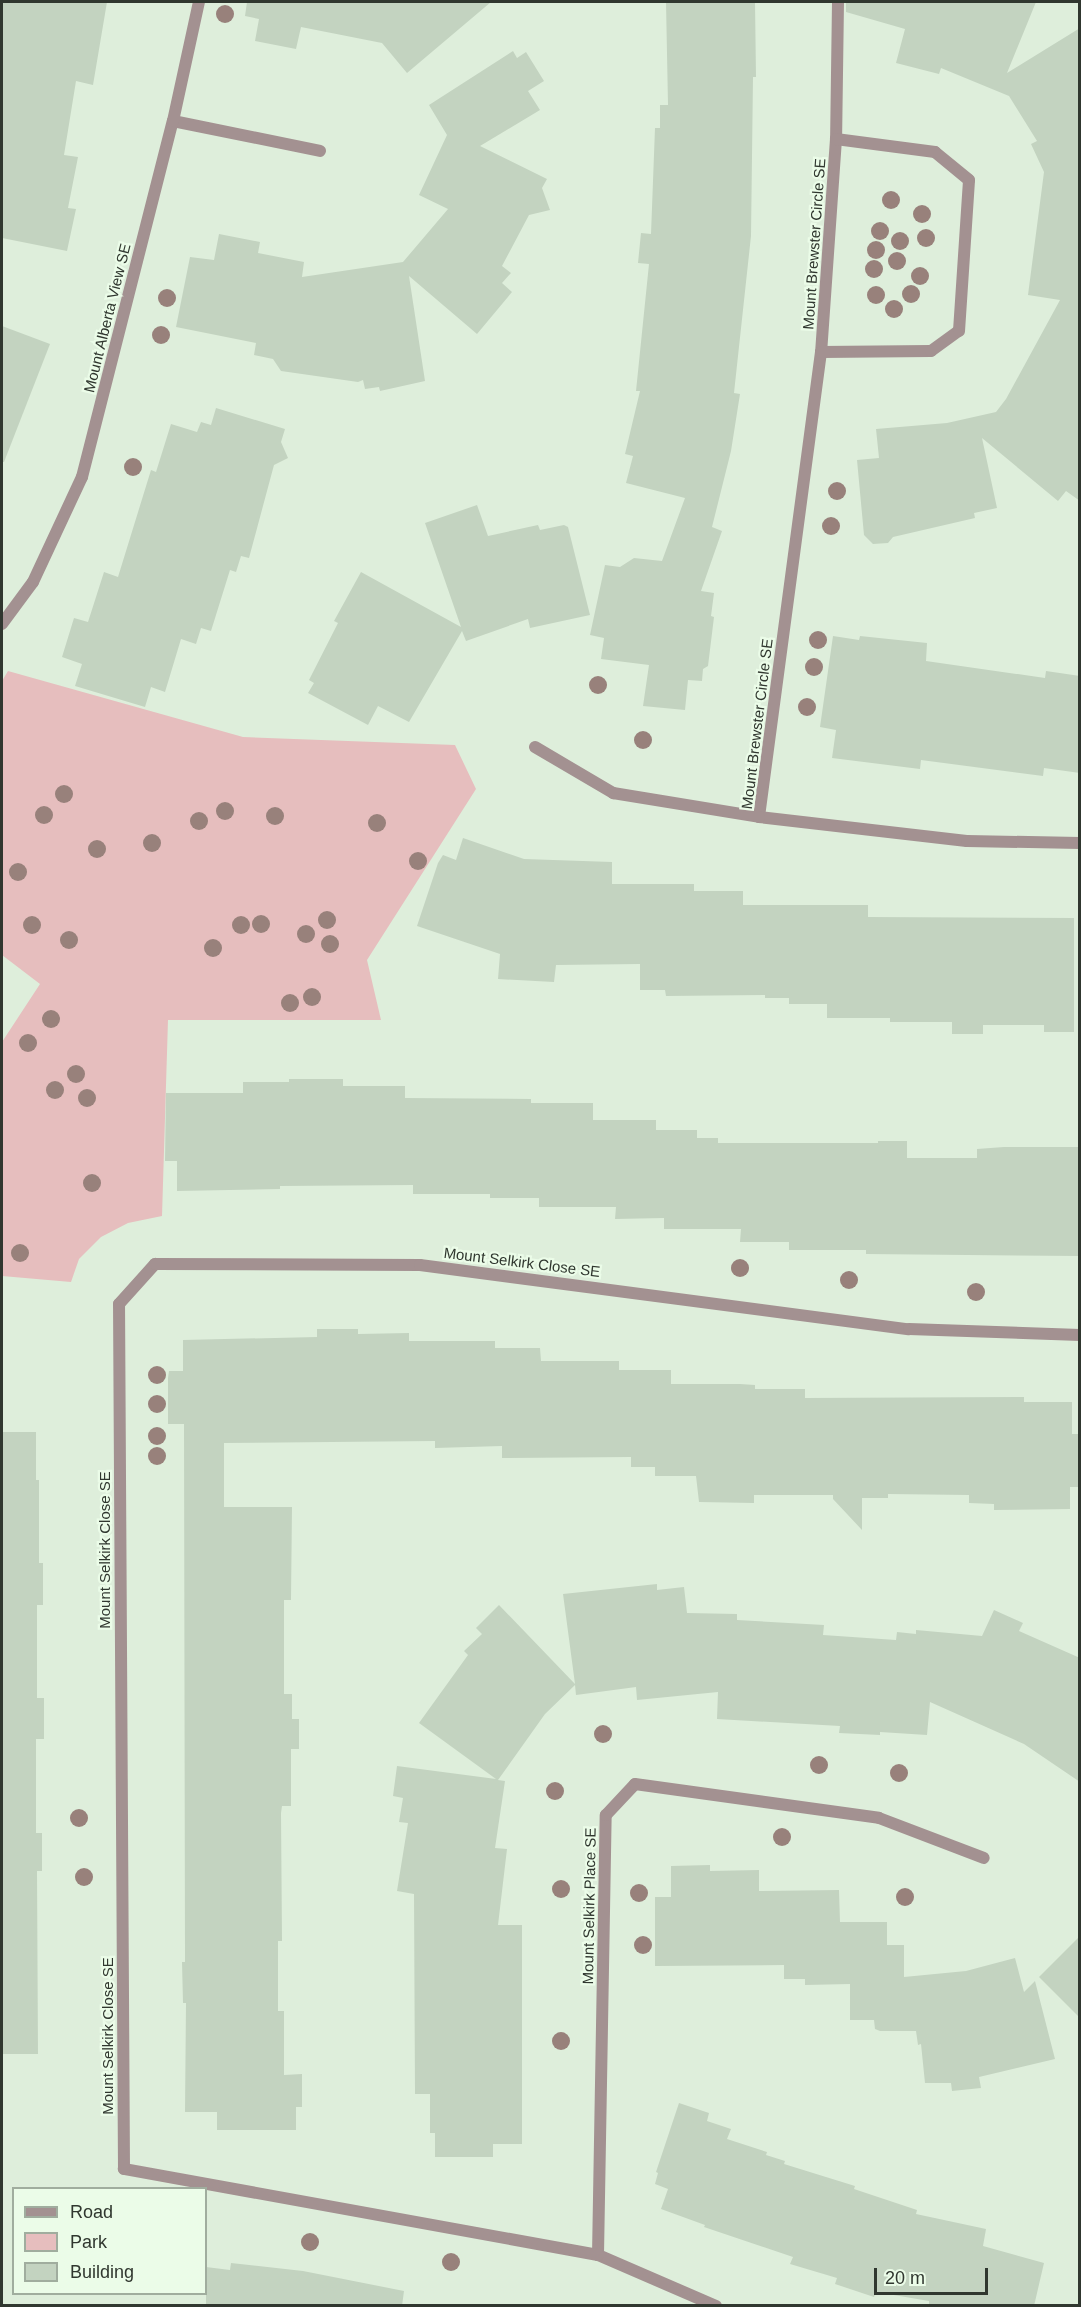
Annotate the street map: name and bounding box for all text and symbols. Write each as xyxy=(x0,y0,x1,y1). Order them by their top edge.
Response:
street label: Mount Brewster Circle SE xyxy=(799,158,829,330)
street label: Mount Alberta View SE xyxy=(80,241,134,395)
street label: Mount Brewster Circle SE xyxy=(738,638,776,810)
street label: Mount Selkirk Close SE xyxy=(443,1243,601,1281)
street label: Mount Selkirk Close SE xyxy=(96,1471,114,1629)
street label: Mount Selkirk Place SE xyxy=(579,1827,599,1985)
street label: Mount Selkirk Close SE xyxy=(99,1957,117,2115)
legend xyxy=(12,2187,207,2295)
text: Road xyxy=(70,2202,113,2222)
text: Park xyxy=(70,2232,107,2252)
scale bar xyxy=(877,2256,991,2294)
text: Building xyxy=(70,2262,134,2282)
text: 20 m xyxy=(885,2268,925,2288)

